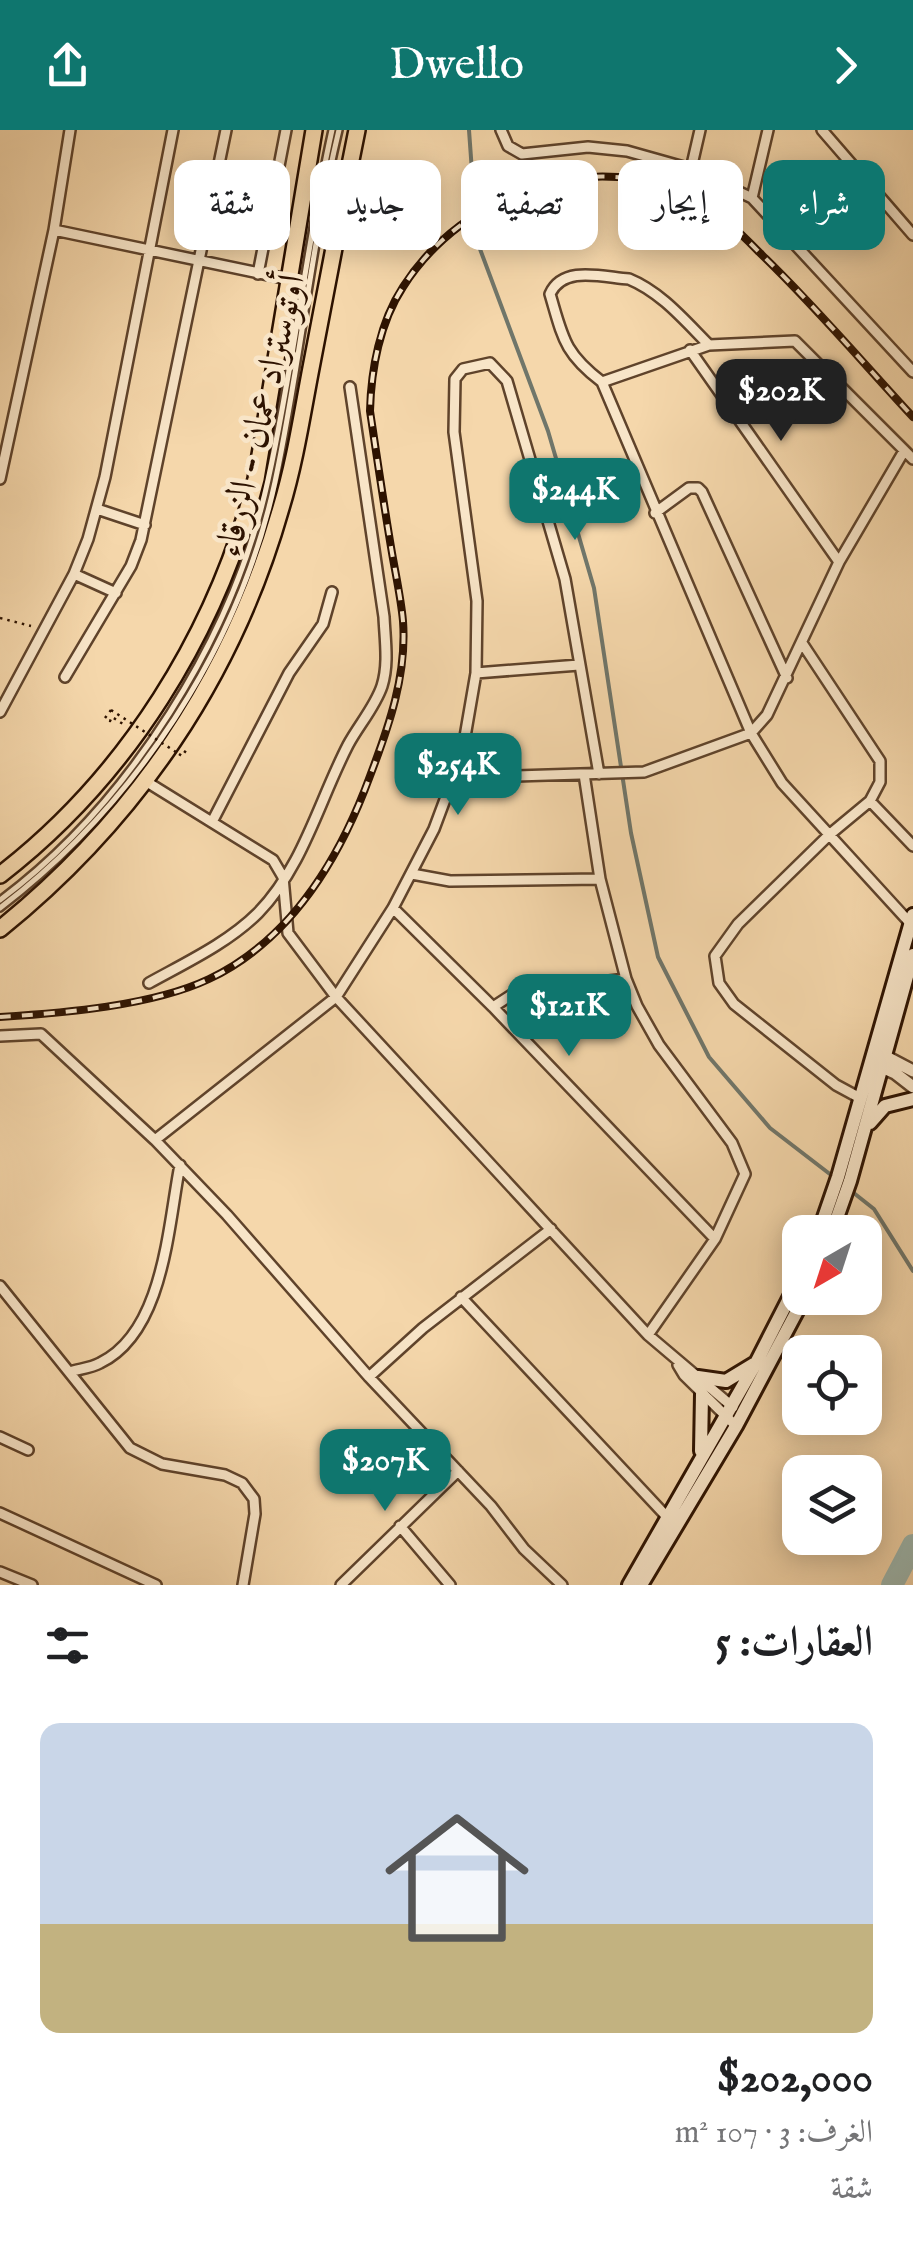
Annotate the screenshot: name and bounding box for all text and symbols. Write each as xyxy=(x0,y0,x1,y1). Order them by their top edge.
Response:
text: Dwello xyxy=(389,37,524,94)
icon: share xyxy=(40,38,95,93)
icon: forward xyxy=(818,38,873,93)
chip: شقة xyxy=(174,160,290,250)
chip: جديد xyxy=(310,160,441,250)
chip: تصفية xyxy=(461,160,598,250)
chip: إيجار xyxy=(618,160,743,250)
chip: شراء xyxy=(763,160,885,250)
street label: أوتوستراد عمان - الزرقاء xyxy=(201,269,318,562)
pin: $202K xyxy=(711,359,851,444)
text: $202K xyxy=(738,371,824,412)
pin: $244K xyxy=(505,458,645,543)
text: $244K xyxy=(531,470,619,511)
pin: $254K xyxy=(388,733,528,818)
text: $254K xyxy=(417,745,499,786)
pin: $121K xyxy=(499,974,639,1059)
text: $121K xyxy=(529,986,609,1027)
north arrow xyxy=(782,1215,882,1315)
map controls xyxy=(782,1215,882,1555)
button: locate xyxy=(782,1335,882,1435)
pin: $207K xyxy=(315,1429,455,1514)
text: $207K xyxy=(342,1441,428,1482)
button: layers xyxy=(782,1455,882,1555)
text: العقارات: 5 xyxy=(715,1617,873,1670)
icon: filters xyxy=(40,1618,95,1673)
icon: home xyxy=(367,1788,547,1968)
text: $202,000 xyxy=(717,2053,873,2106)
text: الغرف: 3 · 107 m² xyxy=(675,2113,873,2154)
text: شقة xyxy=(831,2169,873,2210)

